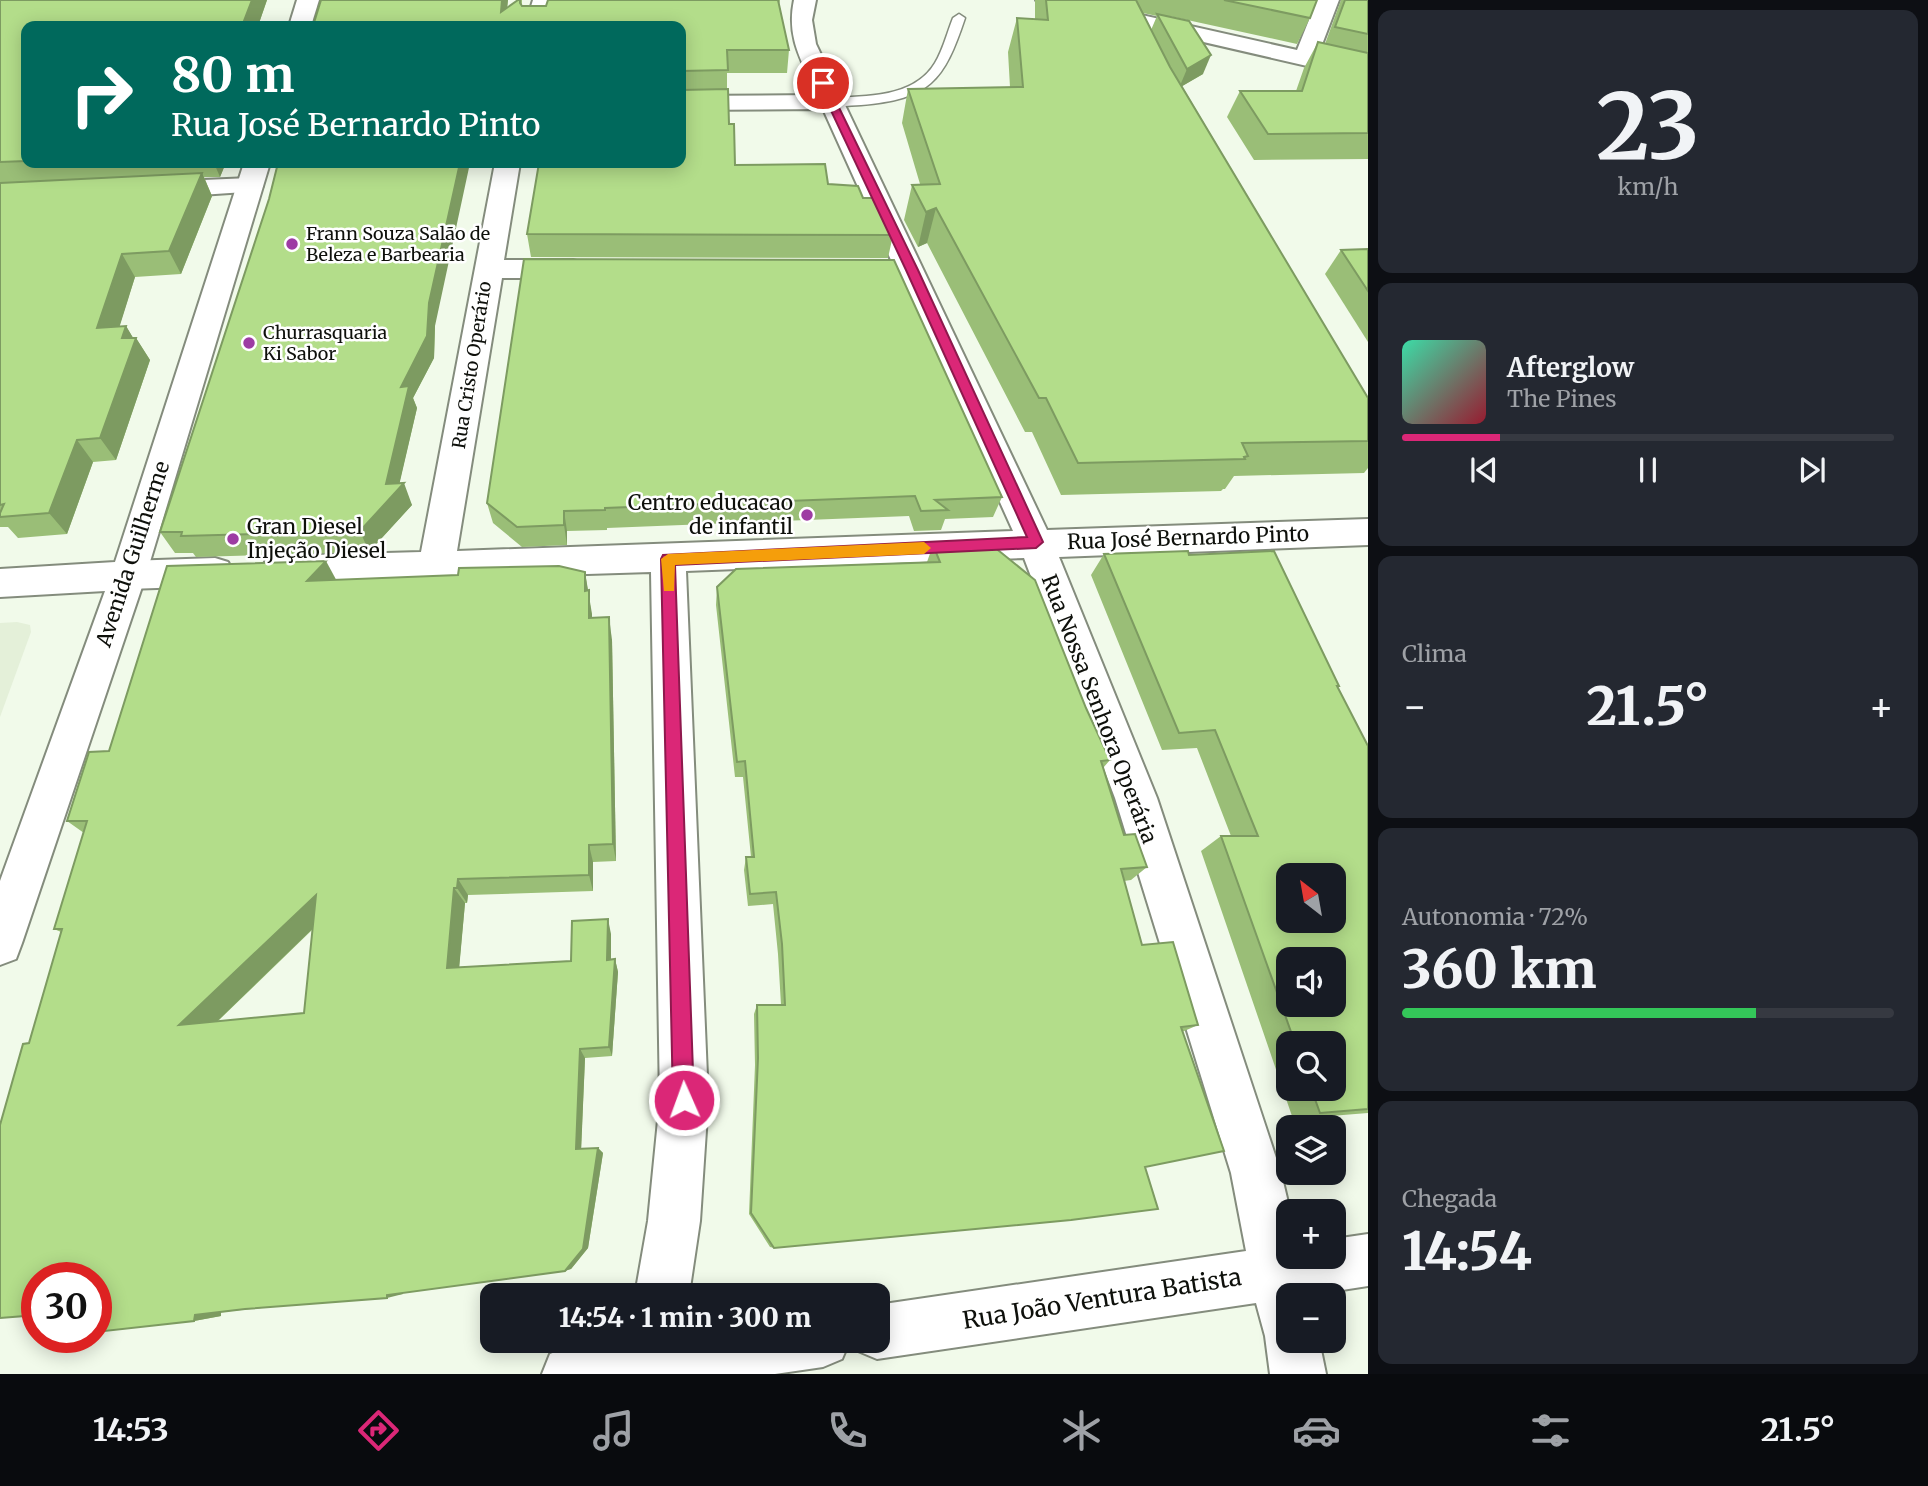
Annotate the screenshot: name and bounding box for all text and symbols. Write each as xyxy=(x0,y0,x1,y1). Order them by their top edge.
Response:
text: 80 m xyxy=(171,44,294,105)
icon: right xyxy=(56,49,147,140)
pin xyxy=(793,53,853,113)
icon: arrive xyxy=(804,64,842,102)
text: 23 xyxy=(1596,69,1700,184)
text: Rua José Bernardo Pinto xyxy=(171,105,540,145)
text: km/h xyxy=(1618,172,1678,201)
place label: Frann Souza Salão de Beleza e Barbearia xyxy=(306,222,490,266)
marker: Frann Souza Salão de Beleza e Barbearia xyxy=(284,236,300,252)
street label: Rua Cristo Operário xyxy=(447,279,496,450)
place label: Churrasquaria Ki Sabor xyxy=(263,321,388,365)
marker: Churrasquaria Ki Sabor xyxy=(241,335,257,351)
text: Afterglow xyxy=(1507,351,1634,384)
text: The Pines xyxy=(1507,384,1617,413)
icon: previous xyxy=(1465,451,1503,489)
icon: pause xyxy=(1629,451,1667,489)
icon: next xyxy=(1793,451,1831,489)
street label: Avenida Guilherme xyxy=(89,458,175,651)
place label: Centro educacao de infantil xyxy=(628,489,793,540)
marker: Centro educacao de infantil xyxy=(799,507,815,523)
place label: Gran Diesel Injeção Diesel xyxy=(247,513,387,564)
street label: Rua José Bernardo Pinto xyxy=(1066,520,1310,555)
marker: Gran Diesel Injeção Diesel xyxy=(225,531,241,547)
street label: Rua Nossa Senhora Operária xyxy=(1036,570,1163,847)
text: Clima xyxy=(1402,639,1467,668)
text: 21.5° xyxy=(1587,674,1709,739)
text: − xyxy=(1402,683,1427,730)
text: + xyxy=(1869,683,1894,730)
north arrow xyxy=(1276,863,1346,933)
map controls xyxy=(1276,863,1346,1353)
text: Autonomia · 72% xyxy=(1402,902,1588,931)
text: 360 km xyxy=(1402,937,1597,1002)
button: sound xyxy=(1276,947,1346,1017)
button: search xyxy=(1276,1031,1346,1101)
position arrow xyxy=(647,1063,721,1137)
button: layers xyxy=(1276,1115,1346,1185)
text: Chegada xyxy=(1402,1184,1497,1213)
button: + xyxy=(1276,1199,1346,1269)
text: 14:54 xyxy=(1402,1219,1532,1284)
street label: Rua João Ventura Batista xyxy=(960,1261,1244,1336)
speed limit sign: 30 xyxy=(21,1262,112,1353)
button: − xyxy=(1276,1283,1346,1353)
text: 14:54 · 1 min · 300 m xyxy=(559,1301,811,1334)
icon: directions xyxy=(354,1406,403,1455)
icon: music xyxy=(589,1406,638,1455)
icon: phone xyxy=(823,1406,872,1455)
icon: climate xyxy=(1057,1406,1106,1455)
icon: car xyxy=(1292,1406,1341,1455)
icon: filters xyxy=(1526,1406,1575,1455)
text: 14:53 xyxy=(93,1410,169,1450)
text: 21.5° xyxy=(1761,1410,1835,1450)

